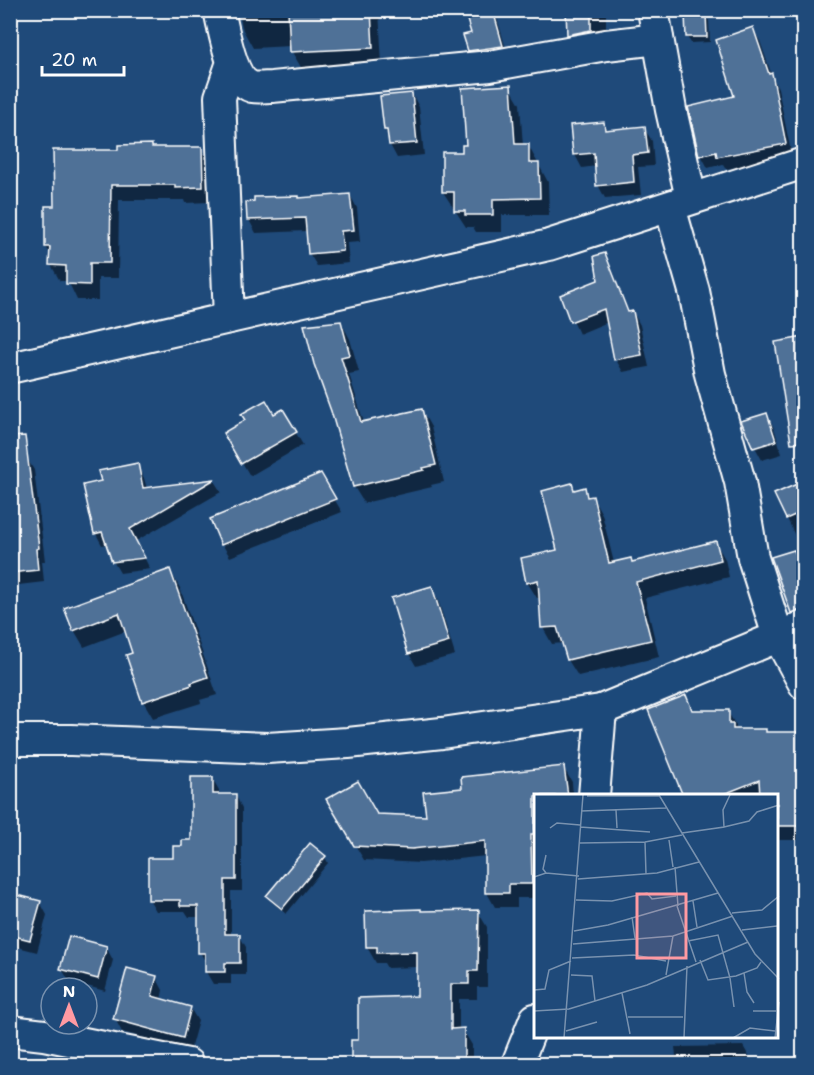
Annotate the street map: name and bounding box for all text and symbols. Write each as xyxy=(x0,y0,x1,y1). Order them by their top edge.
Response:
scale bar xyxy=(42,39,124,77)
text: 20 m xyxy=(51,48,97,72)
inset map xyxy=(534,794,778,1039)
north arrow xyxy=(39,976,99,1036)
text: N xyxy=(63,981,75,1002)

